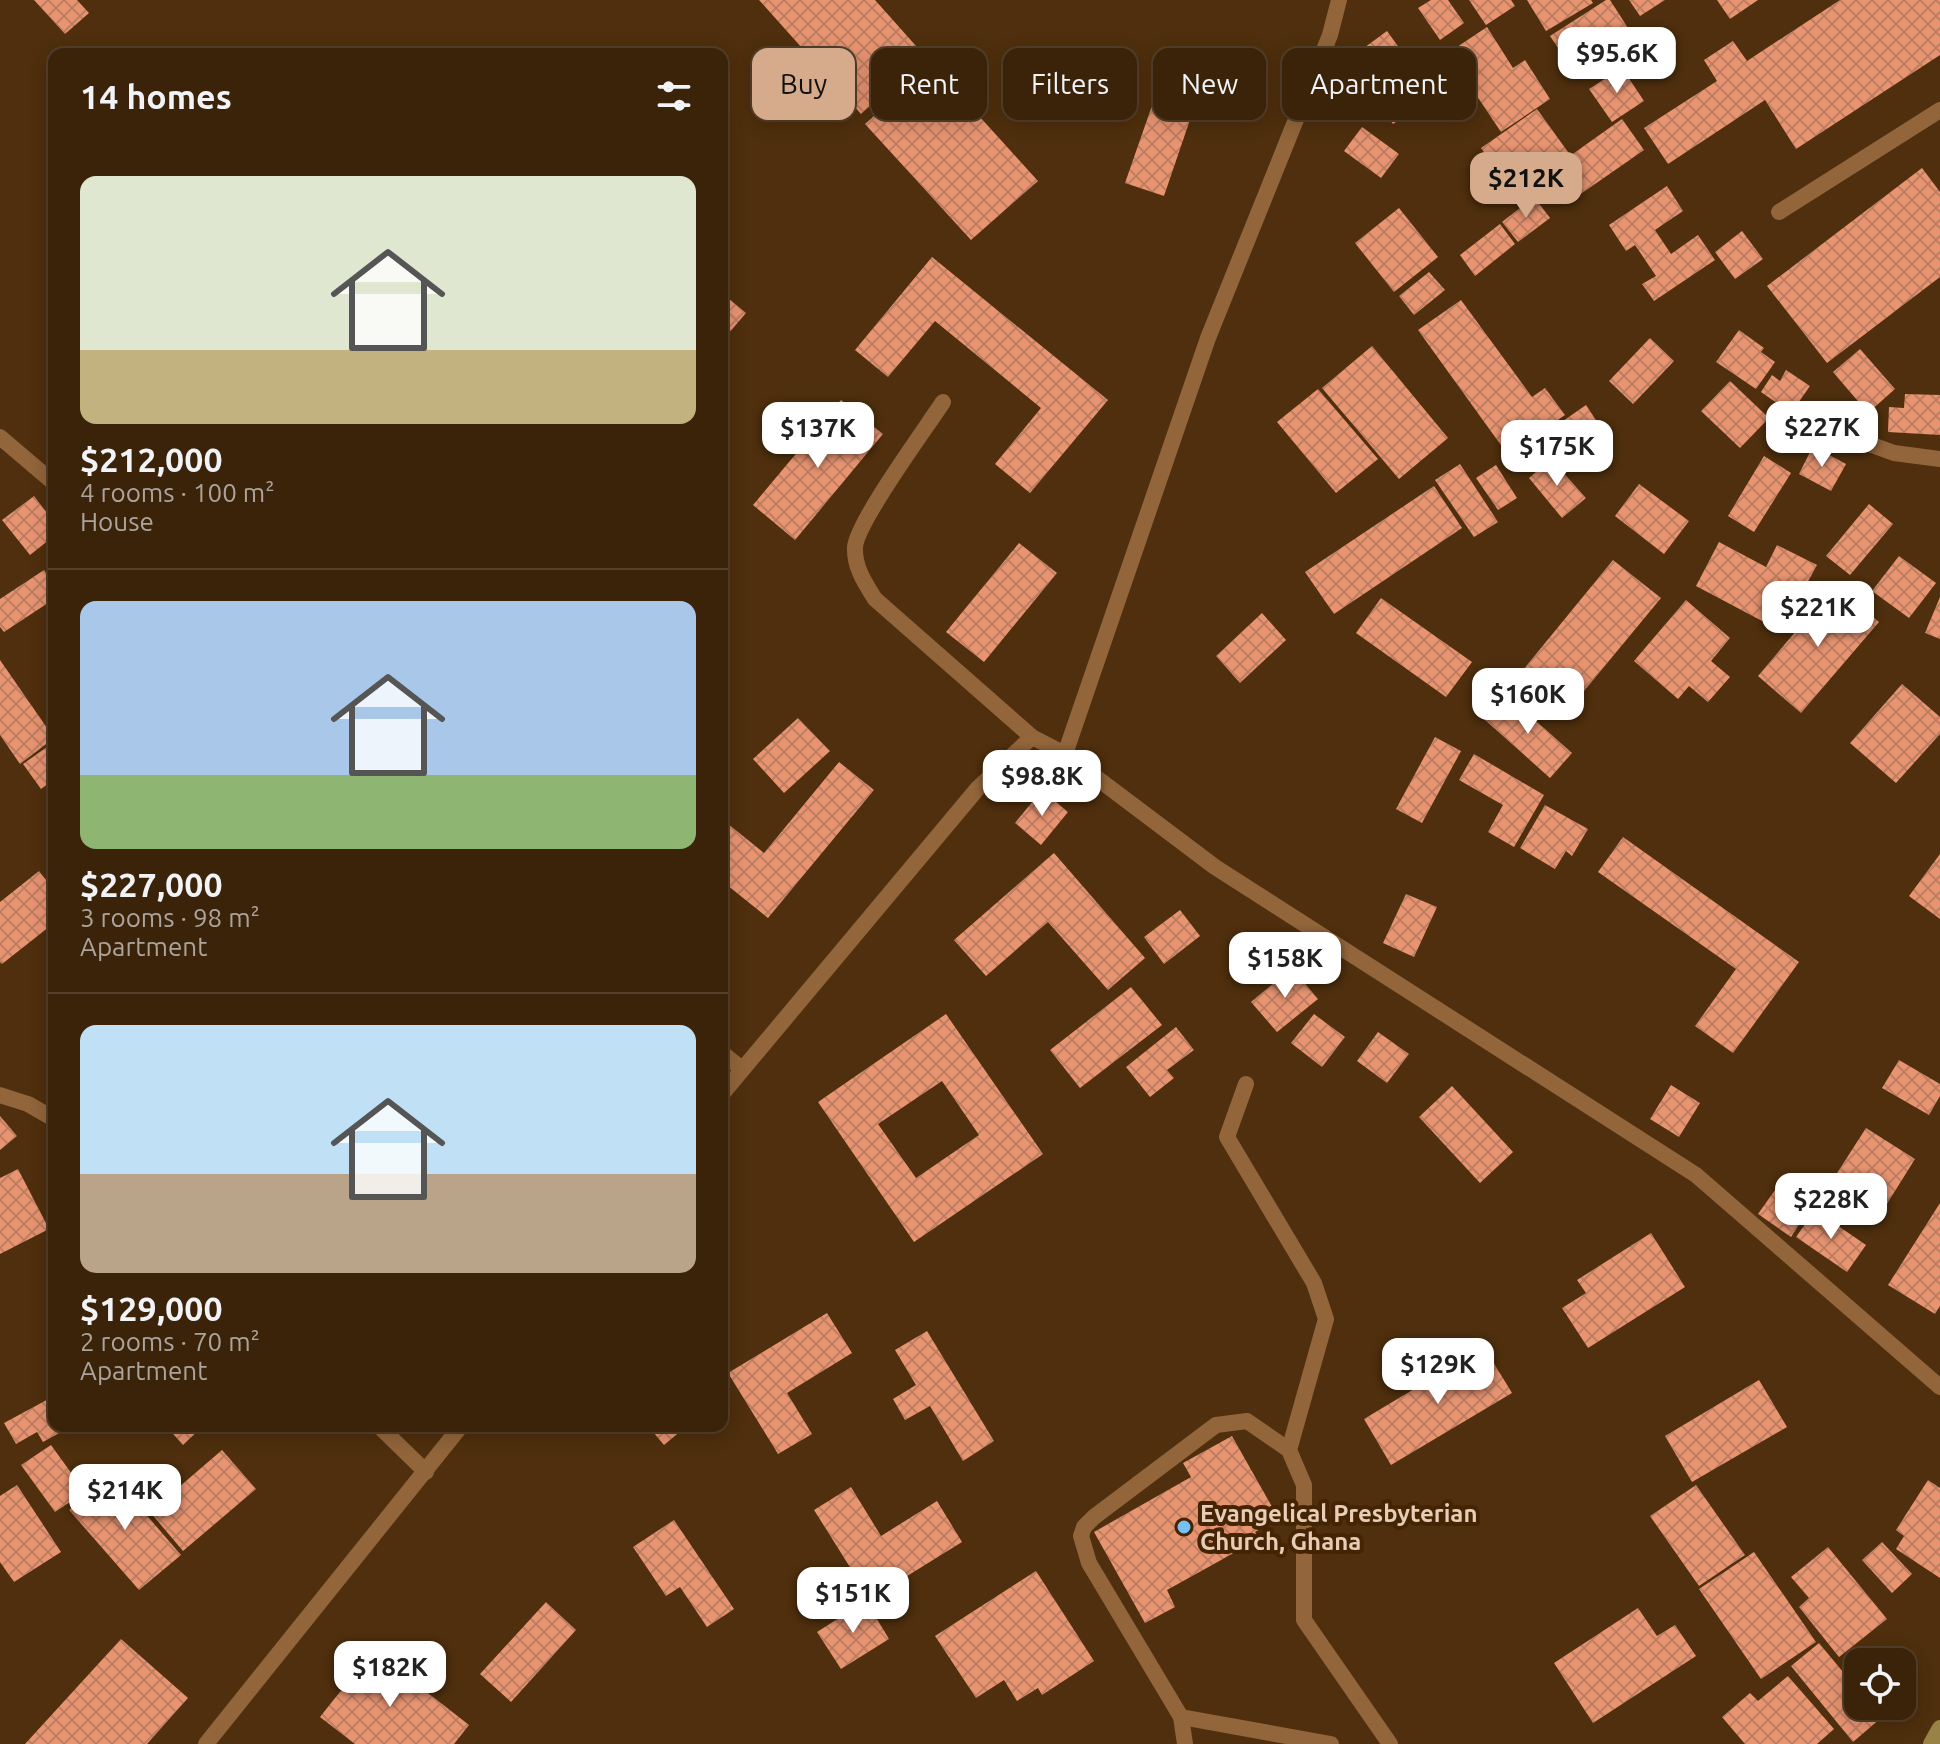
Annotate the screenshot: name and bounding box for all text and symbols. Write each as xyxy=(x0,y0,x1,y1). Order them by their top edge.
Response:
pin: $95.6K xyxy=(1552,27,1682,95)
text: $95.6K xyxy=(1576,38,1658,67)
chip: Buy xyxy=(752,48,855,120)
chip: Rent xyxy=(871,48,987,120)
chip: Filters xyxy=(1003,48,1137,120)
chip: New xyxy=(1153,48,1266,120)
chip: Apartment xyxy=(1282,48,1476,120)
icon: filters xyxy=(652,74,696,118)
text: 14 homes xyxy=(80,77,232,115)
pin: $212K xyxy=(1470,152,1582,220)
text: $212K xyxy=(1488,163,1564,192)
icon: home xyxy=(316,228,460,372)
pin: $227K xyxy=(1766,401,1878,469)
pin: $137K xyxy=(762,402,874,470)
text: $227K xyxy=(1784,412,1860,441)
text: $137K xyxy=(780,413,856,442)
pin: $175K xyxy=(1501,420,1613,488)
text: $175K xyxy=(1519,431,1595,460)
text: $212,000 xyxy=(80,440,223,478)
text: 4 rooms · 100 m² xyxy=(80,478,275,507)
text: House xyxy=(80,507,154,536)
pin: $221K xyxy=(1762,581,1874,649)
text: $221K xyxy=(1780,592,1856,621)
icon: home xyxy=(316,653,460,797)
pin: $160K xyxy=(1472,668,1584,736)
text: $160K xyxy=(1490,679,1566,708)
pin: $98.8K xyxy=(977,750,1107,818)
text: $98.8K xyxy=(1001,761,1083,790)
text: $227,000 xyxy=(80,865,223,903)
text: 3 rooms · 98 m² xyxy=(80,903,260,932)
text: Apartment xyxy=(80,932,207,961)
pin: $158K xyxy=(1229,932,1341,1000)
text: $158K xyxy=(1247,943,1323,972)
icon: home xyxy=(316,1077,460,1221)
pin: $228K xyxy=(1775,1173,1887,1241)
text: $228K xyxy=(1793,1184,1869,1213)
text: $129,000 xyxy=(80,1289,223,1327)
text: 2 rooms · 70 m² xyxy=(80,1327,260,1356)
pin: $129K xyxy=(1382,1338,1494,1406)
text: $129K xyxy=(1400,1349,1476,1378)
text: Apartment xyxy=(80,1356,207,1385)
pin: $214K xyxy=(69,1464,181,1532)
text: $214K xyxy=(87,1475,163,1504)
place label: Evangelical Presbyterian Church, Ghana xyxy=(1200,1500,1477,1555)
marker: Evangelical Presbyterian Church, Ghana xyxy=(1175,1518,1193,1536)
pin: $151K xyxy=(797,1567,909,1635)
text: $151K xyxy=(815,1578,891,1607)
pin: $182K xyxy=(334,1641,446,1709)
map controls xyxy=(1844,1648,1916,1720)
button: locate xyxy=(1844,1648,1916,1720)
text: $182K xyxy=(352,1652,428,1681)

